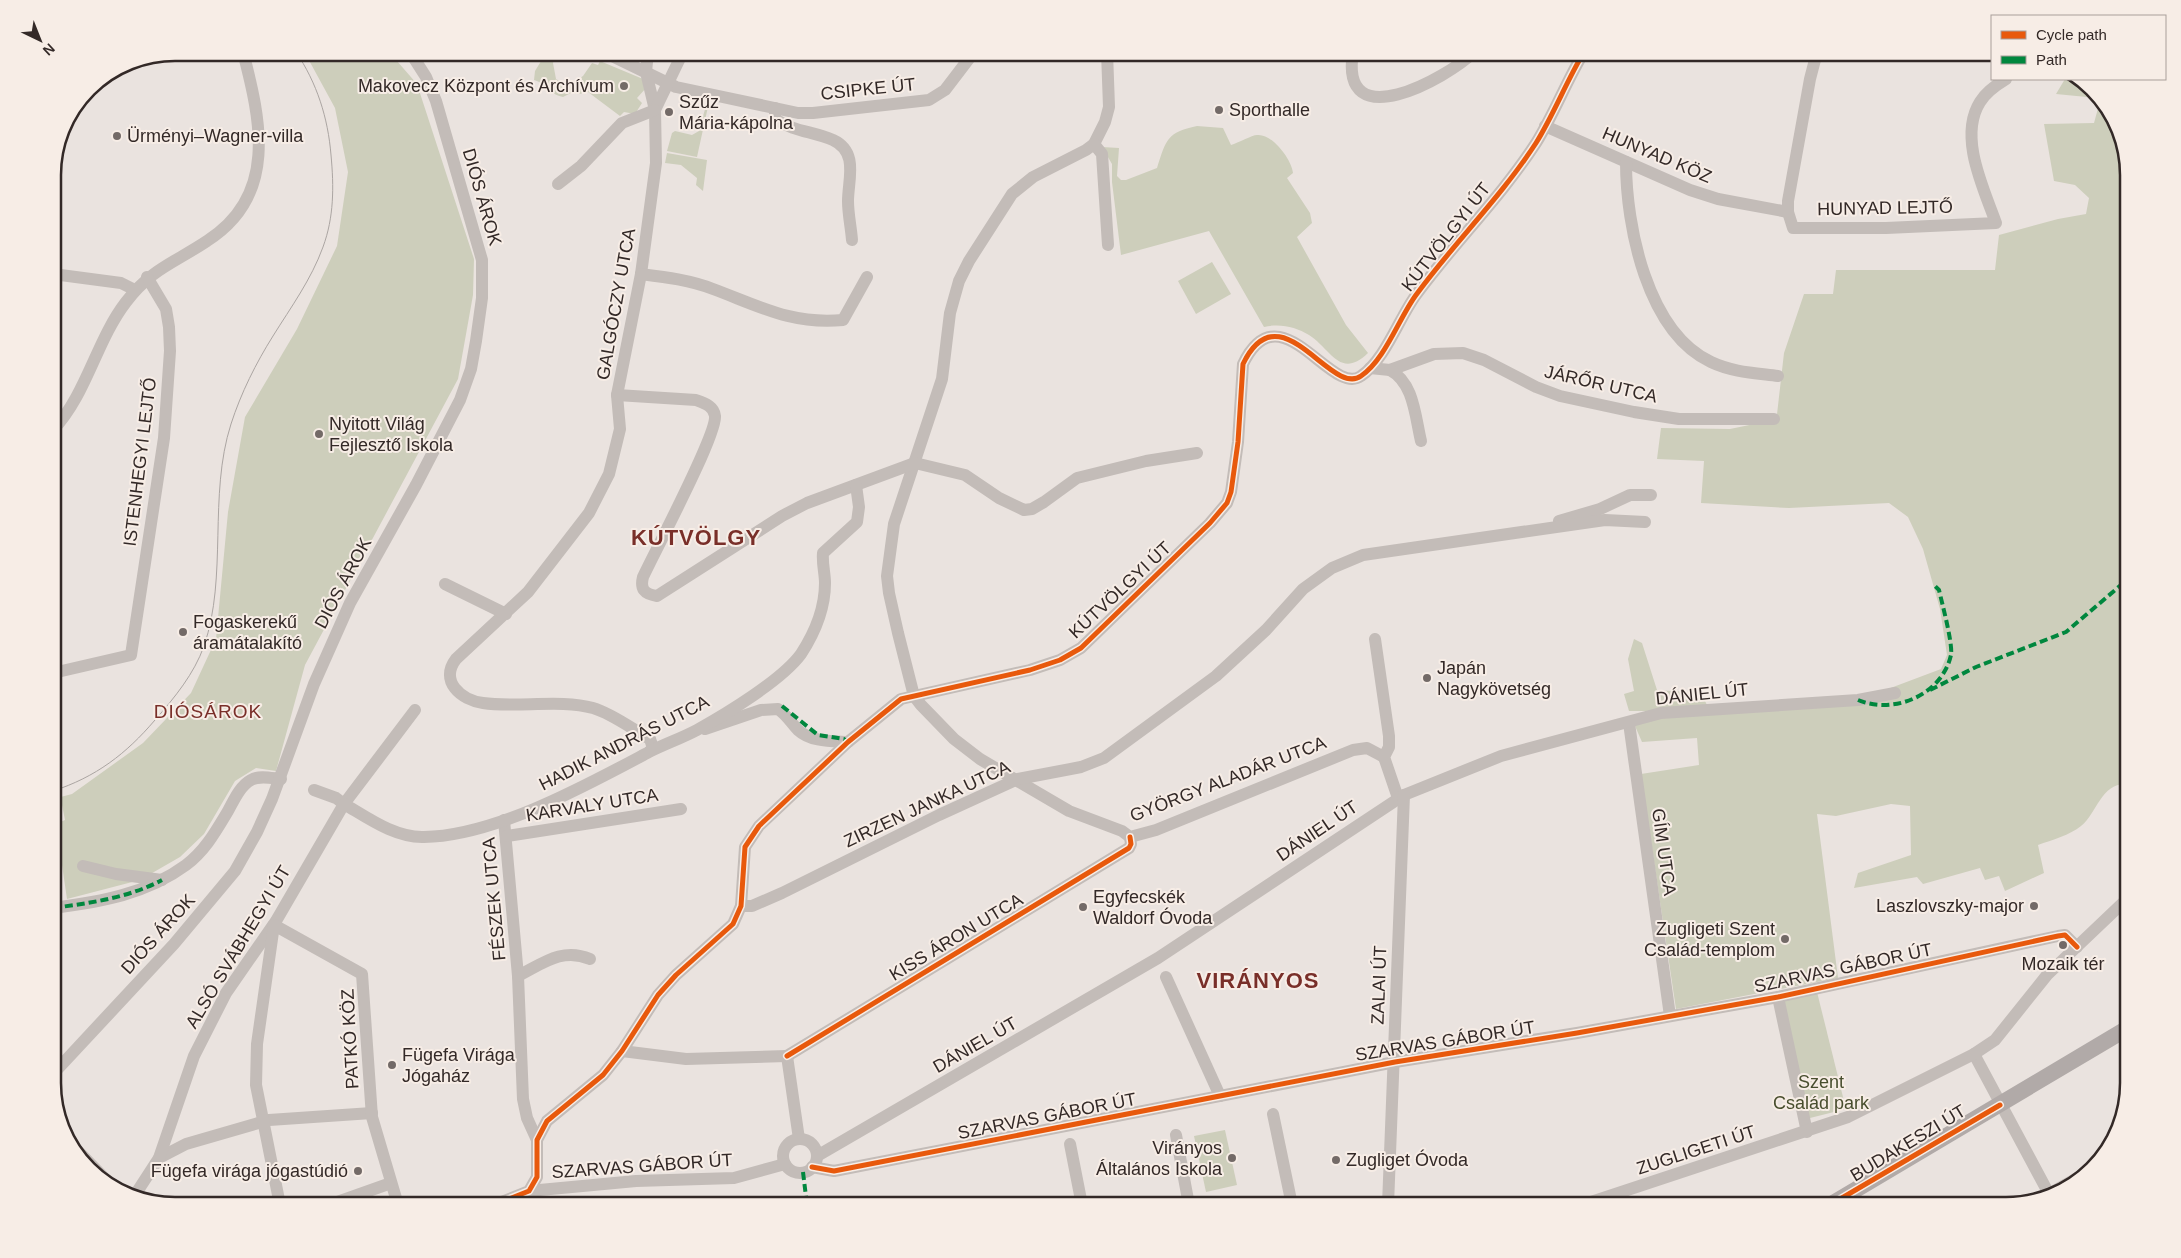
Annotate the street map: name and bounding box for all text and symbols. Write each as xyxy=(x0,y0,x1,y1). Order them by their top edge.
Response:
north arrow xyxy=(15,15,65,65)
legend xyxy=(1991,15,2166,80)
text: Cycle path xyxy=(2036,26,2107,43)
text: N xyxy=(40,40,58,59)
text: Path xyxy=(2036,51,2067,68)
street label: CSIPKE ÚT xyxy=(820,73,916,104)
place label: Makovecz Központ és Archívum xyxy=(358,76,614,96)
marker: Makovecz Központ és Archívum xyxy=(618,80,630,92)
place label: Szűz Mária-kápolna xyxy=(679,92,794,133)
place label: Sporthalle xyxy=(1229,100,1310,120)
marker: Sporthalle xyxy=(1213,104,1225,116)
marker: Szűz Mária-kápolna xyxy=(663,106,675,118)
street label: HUNYAD KÖZ xyxy=(1599,123,1715,187)
place label: Ürményi–Wagner-villa xyxy=(127,126,304,146)
marker: Ürményi–Wagner-villa xyxy=(111,130,123,142)
street label: DIÓS ÁROK xyxy=(459,146,506,248)
street label: KÚTVÖLGYI ÚT xyxy=(1397,178,1495,295)
street label: HUNYAD LEJTŐ xyxy=(1817,196,1953,219)
street label: GALGÓCZY UTCA xyxy=(592,226,639,381)
street label: JÁRŐR UTCA xyxy=(1543,360,1660,407)
street label: ISTENHEGYI LEJTŐ xyxy=(119,376,160,548)
place label: Nyitott Világ Fejlesztő Iskola xyxy=(329,414,454,455)
marker: Nyitott Világ Fejlesztő Iskola xyxy=(313,428,325,440)
district label: KÚTVÖLGY xyxy=(631,525,761,550)
street label: DIÓS ÁROK xyxy=(310,534,375,632)
street label: KÚTVÖLGYI ÚT xyxy=(1064,537,1175,642)
place label: Fogaskerekű áramátalakító xyxy=(193,612,302,653)
marker: Fogaskerekű áramátalakító xyxy=(177,626,189,638)
place label: Japán Nagykövetség xyxy=(1437,658,1551,699)
marker: Japán Nagykövetség xyxy=(1421,672,1433,684)
street label: DÁNIEL ÚT xyxy=(1654,678,1749,709)
street label: HADIK ANDRÁS UTCA xyxy=(536,691,712,795)
district label: DIÓSÁROK xyxy=(154,701,262,722)
street label: GYÖRGY ALADÁR UTCA xyxy=(1127,732,1329,826)
street label: ZIRZEN JANKA UTCA xyxy=(841,757,1013,851)
street label: KARVALY UTCA xyxy=(524,785,660,825)
street label: DÁNIEL ÚT xyxy=(1272,796,1361,865)
street label: GÍM UTCA xyxy=(1648,807,1680,897)
street label: FÉSZEK UTCA xyxy=(479,836,509,962)
street label: ALSÓ SVÁBHEGYI ÚT xyxy=(181,862,294,1032)
place label: Egyfecskék Waldorf Óvoda xyxy=(1093,887,1213,928)
street label: DIÓS ÁROK xyxy=(116,889,199,978)
street label: KISS ÁRON UTCA xyxy=(886,889,1026,985)
place label: Laszlovszky-major xyxy=(1876,896,2024,916)
marker: Laszlovszky-major xyxy=(2028,900,2040,912)
marker: Egyfecskék Waldorf Óvoda xyxy=(1077,901,1089,913)
place label: Zugligeti Szent Család-templom xyxy=(1644,919,1775,960)
marker: Zugligeti Szent Család-templom xyxy=(1779,933,1791,945)
street label: SZARVAS GÁBOR ÚT xyxy=(1752,938,1934,997)
marker: Mozaik tér xyxy=(2057,939,2069,951)
street label: ZALAI ÚT xyxy=(1367,945,1390,1025)
place label: Mozaik tér xyxy=(2021,954,2105,974)
district label: VIRÁNYOS xyxy=(1197,968,1319,993)
street label: PATKÓ KÖZ xyxy=(336,988,363,1090)
street label: DÁNIEL ÚT xyxy=(929,1012,1020,1077)
street label: SZARVAS GÁBOR ÚT xyxy=(1354,1016,1536,1065)
place label: Fügefa Virága Jógaház xyxy=(402,1045,516,1086)
marker: Fügefa Virága Jógaház xyxy=(386,1059,398,1071)
park label: Szent Család park xyxy=(1773,1072,1870,1113)
street label: SZARVAS GÁBOR ÚT xyxy=(956,1088,1138,1143)
street label: BUDAKESZI ÚT xyxy=(1846,1100,1969,1185)
street label: ZUGLIGETI ÚT xyxy=(1634,1120,1758,1179)
place label: Virányos Általános Iskola xyxy=(1096,1138,1223,1179)
street label: SZARVAS GÁBOR ÚT xyxy=(551,1149,733,1182)
place label: Zugliget Óvoda xyxy=(1346,1149,1469,1170)
marker: Virányos Általános Iskola xyxy=(1226,1152,1238,1164)
marker: Zugliget Óvoda xyxy=(1330,1154,1342,1166)
place label: Fügefa virága jógastúdió xyxy=(151,1161,348,1181)
marker: Fügefa virága jógastúdió xyxy=(352,1165,364,1177)

